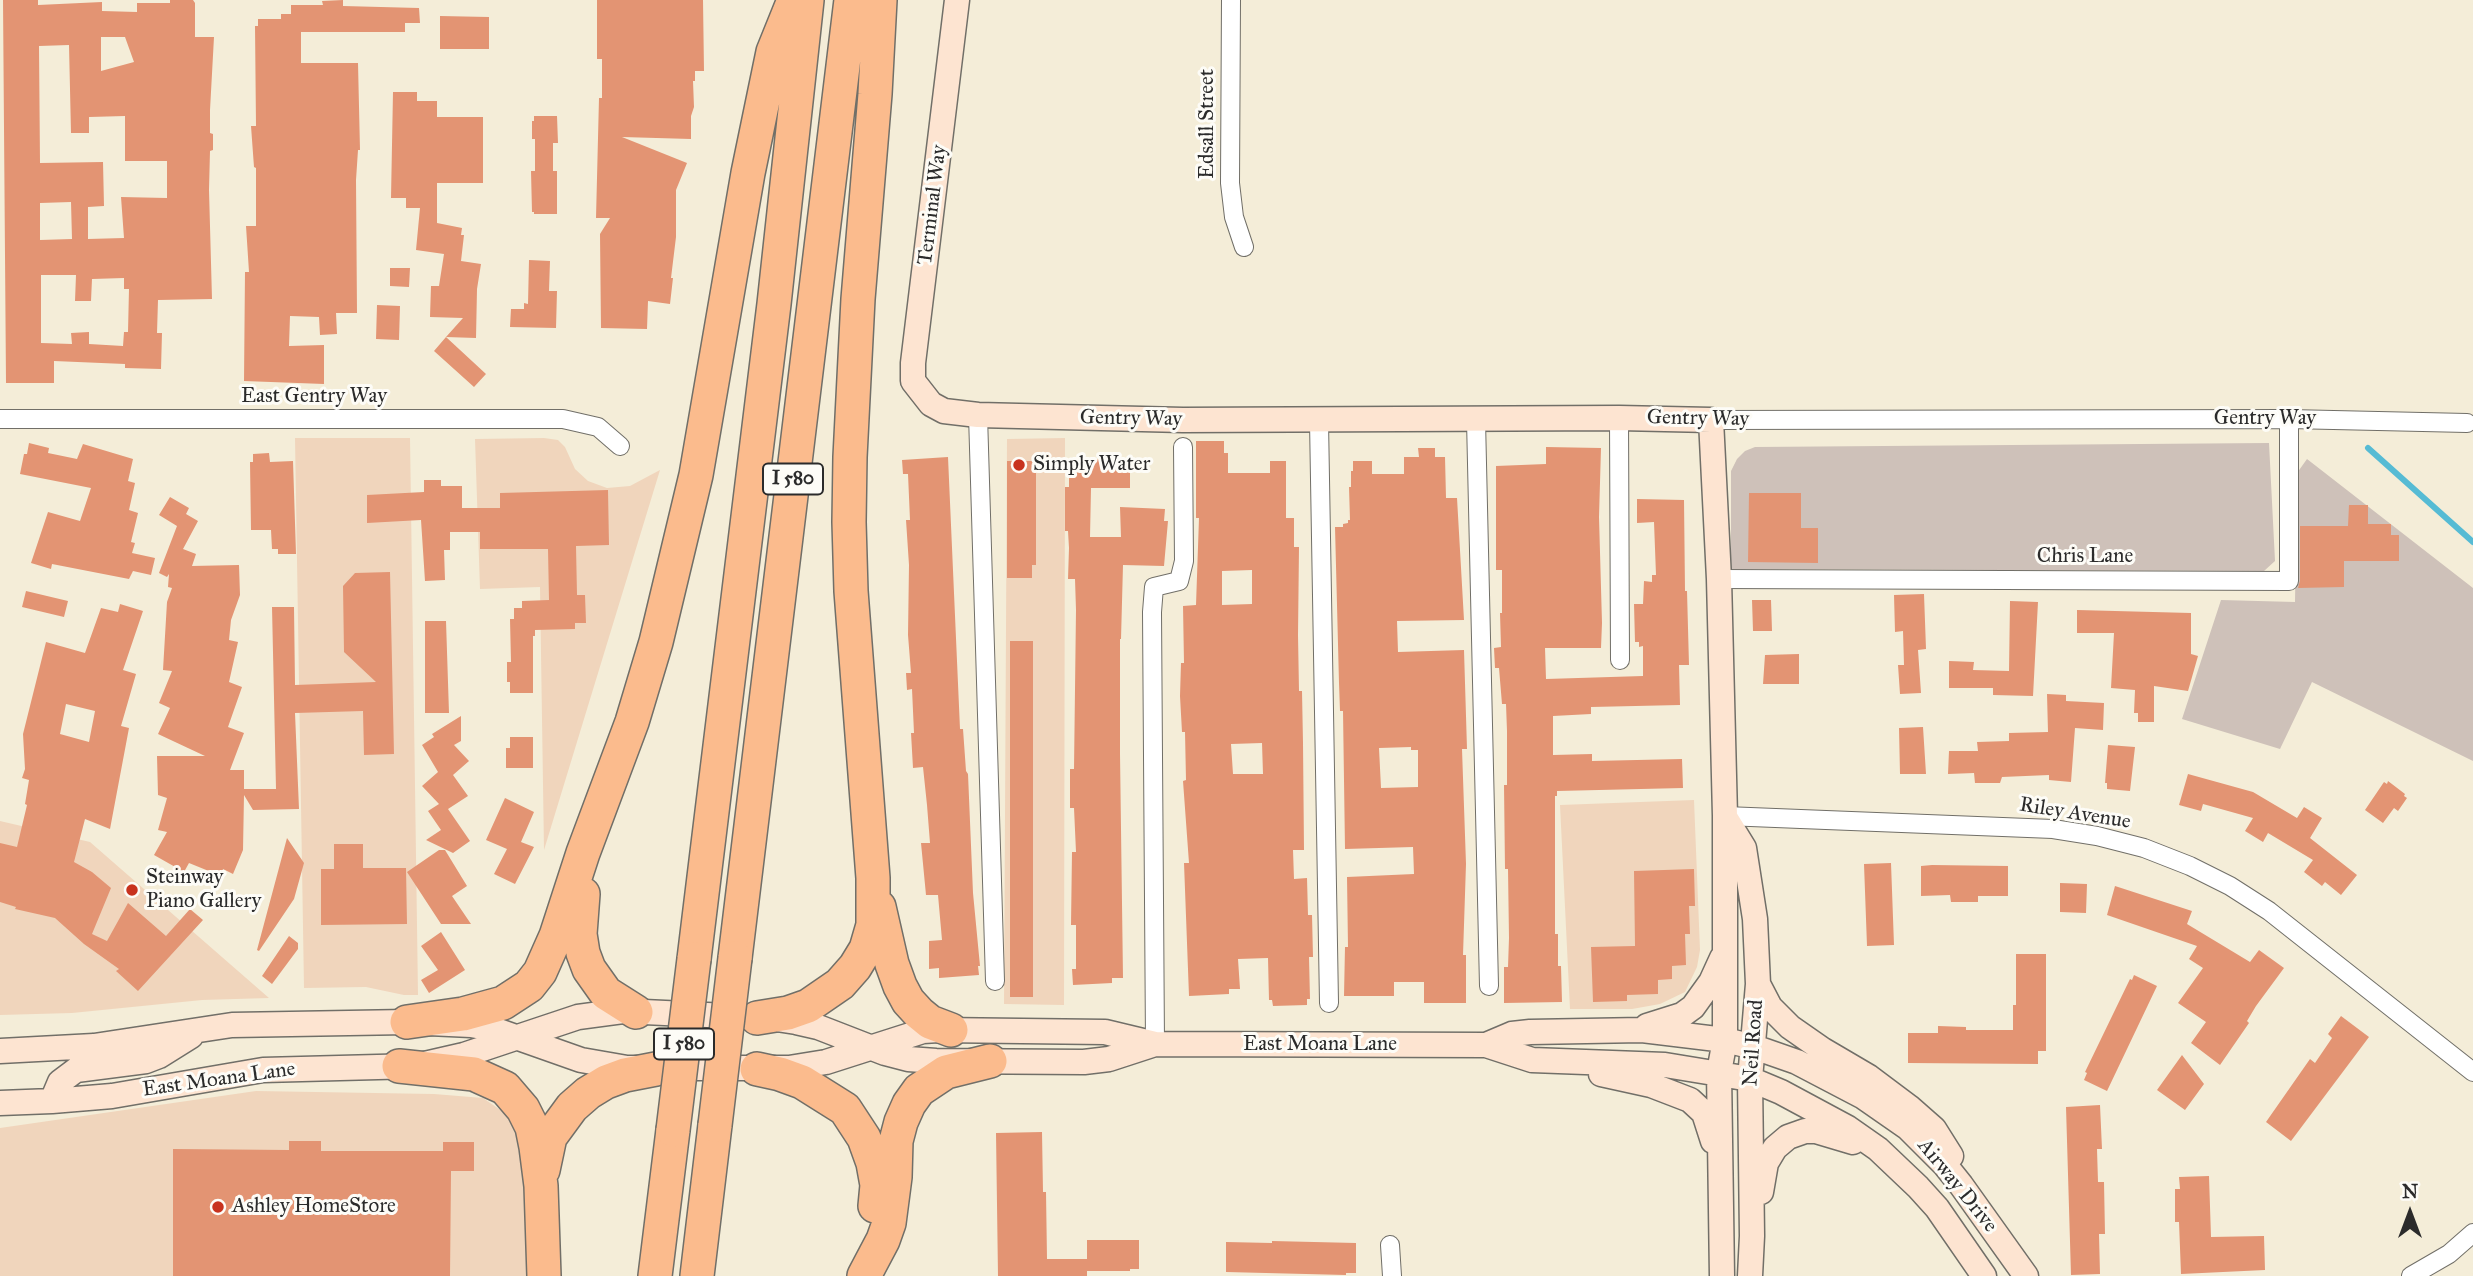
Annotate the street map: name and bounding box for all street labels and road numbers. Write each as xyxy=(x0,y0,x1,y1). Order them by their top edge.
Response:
street label: Edsall Street xyxy=(1195,69,1221,179)
street label: Terminal Way xyxy=(913,144,953,266)
street label: East Gentry Way xyxy=(241,384,387,410)
street label: Gentry Way xyxy=(1080,406,1182,432)
street label: Gentry Way xyxy=(1647,406,1749,432)
street label: Gentry Way xyxy=(2214,406,2316,432)
road number: I 580 xyxy=(763,464,823,494)
street label: Chris Lane xyxy=(2037,544,2133,570)
street label: Riley Avenue xyxy=(2018,793,2132,835)
street label: Neil Road xyxy=(1738,999,1770,1087)
road number: I 580 xyxy=(654,1028,714,1060)
street label: East Moana Lane xyxy=(1243,1032,1397,1058)
street label: East Moana Lane xyxy=(141,1057,297,1103)
street label: Airway Drive xyxy=(1912,1134,2002,1238)

